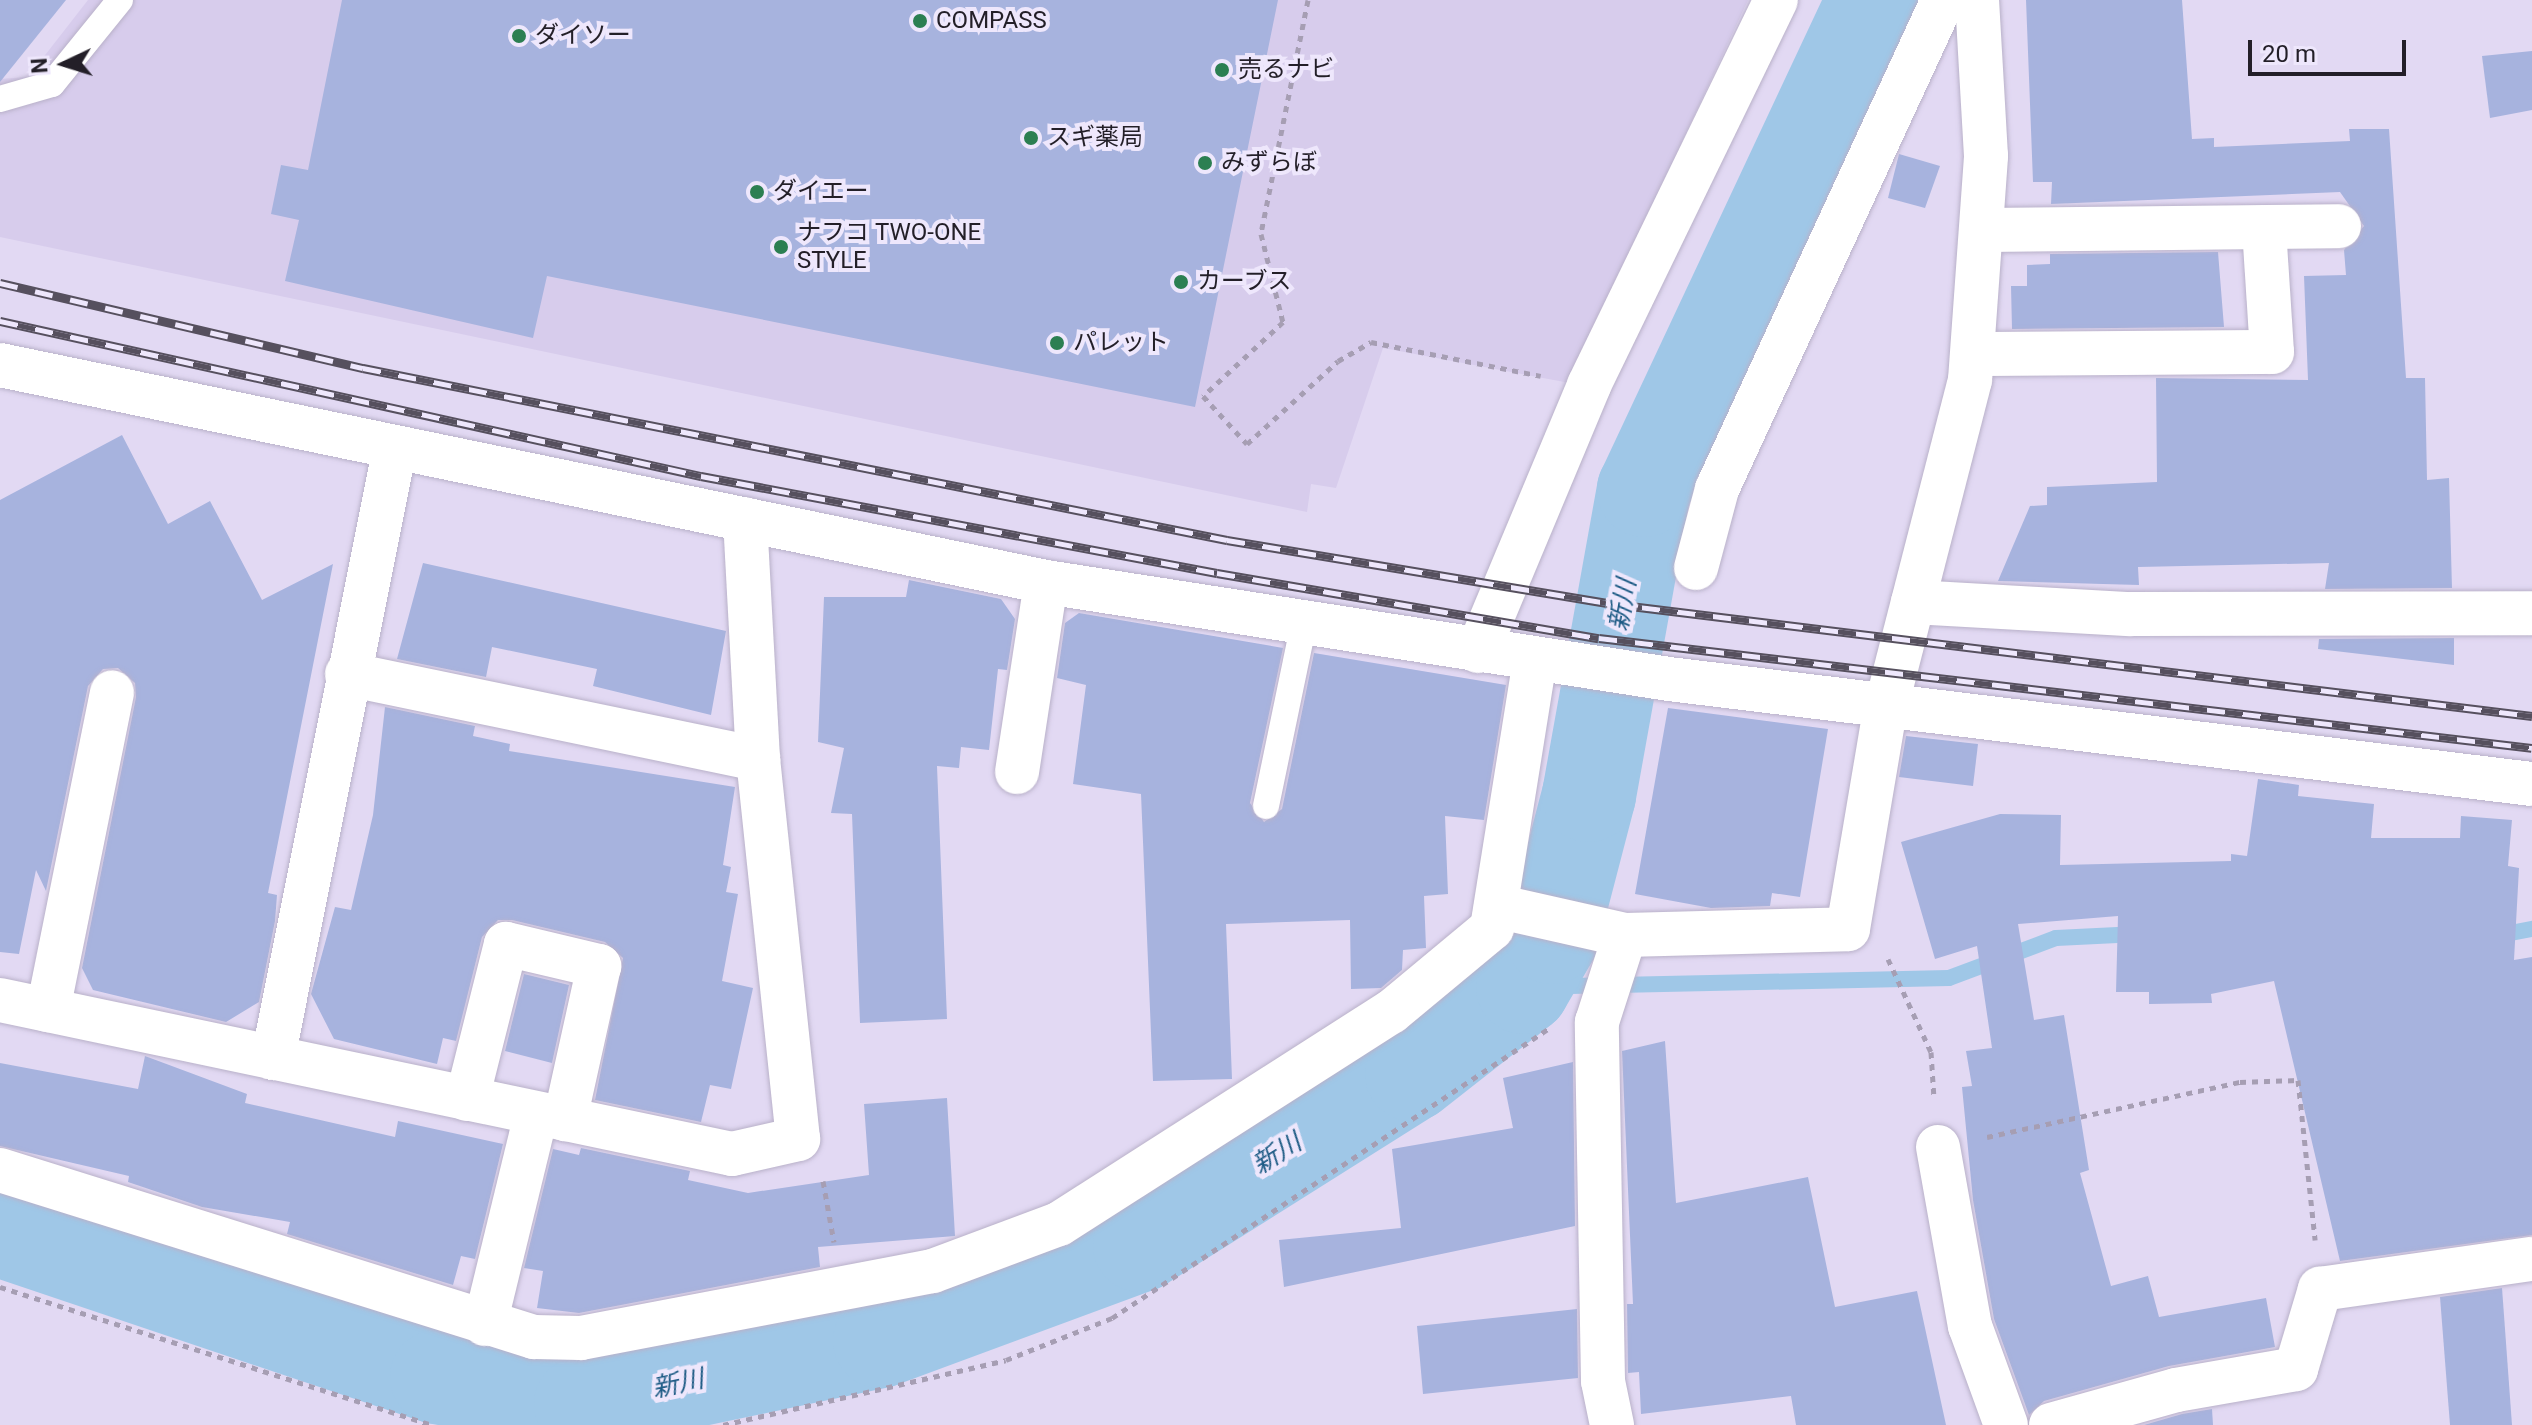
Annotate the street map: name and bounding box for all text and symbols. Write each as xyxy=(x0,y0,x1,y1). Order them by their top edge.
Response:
place label: COMPASS xyxy=(936,7,1047,35)
marker: COMPASS xyxy=(911,12,929,30)
place label: ダイソー xyxy=(535,22,631,50)
north arrow xyxy=(24,24,104,104)
scale bar xyxy=(2252,24,2410,74)
marker: ダイソー xyxy=(510,27,528,45)
text: 20 m xyxy=(2262,40,2316,68)
place label: 売るナビ xyxy=(1238,56,1334,84)
text: N xyxy=(27,57,53,74)
marker: 売るナビ xyxy=(1213,61,1231,79)
place label: スギ薬局 xyxy=(1047,124,1143,152)
marker: スギ薬局 xyxy=(1022,129,1040,147)
place label: みずらぼ xyxy=(1221,149,1317,177)
marker: みずらぼ xyxy=(1196,154,1214,172)
place label: ダイエー xyxy=(773,178,869,206)
marker: ダイエー xyxy=(748,183,766,201)
place label: ナフコ TWO-ONE STYLE xyxy=(797,219,981,275)
marker: ナフコ TWO-ONE STYLE xyxy=(772,238,790,256)
place label: カーブス xyxy=(1197,268,1293,296)
marker: カーブス xyxy=(1172,273,1190,291)
place label: パレット xyxy=(1073,329,1169,357)
marker: パレット xyxy=(1048,334,1066,352)
water label: 新川 xyxy=(1603,577,1643,633)
water label: 新川 xyxy=(1247,1127,1307,1181)
water label: 新川 xyxy=(649,1363,707,1405)

